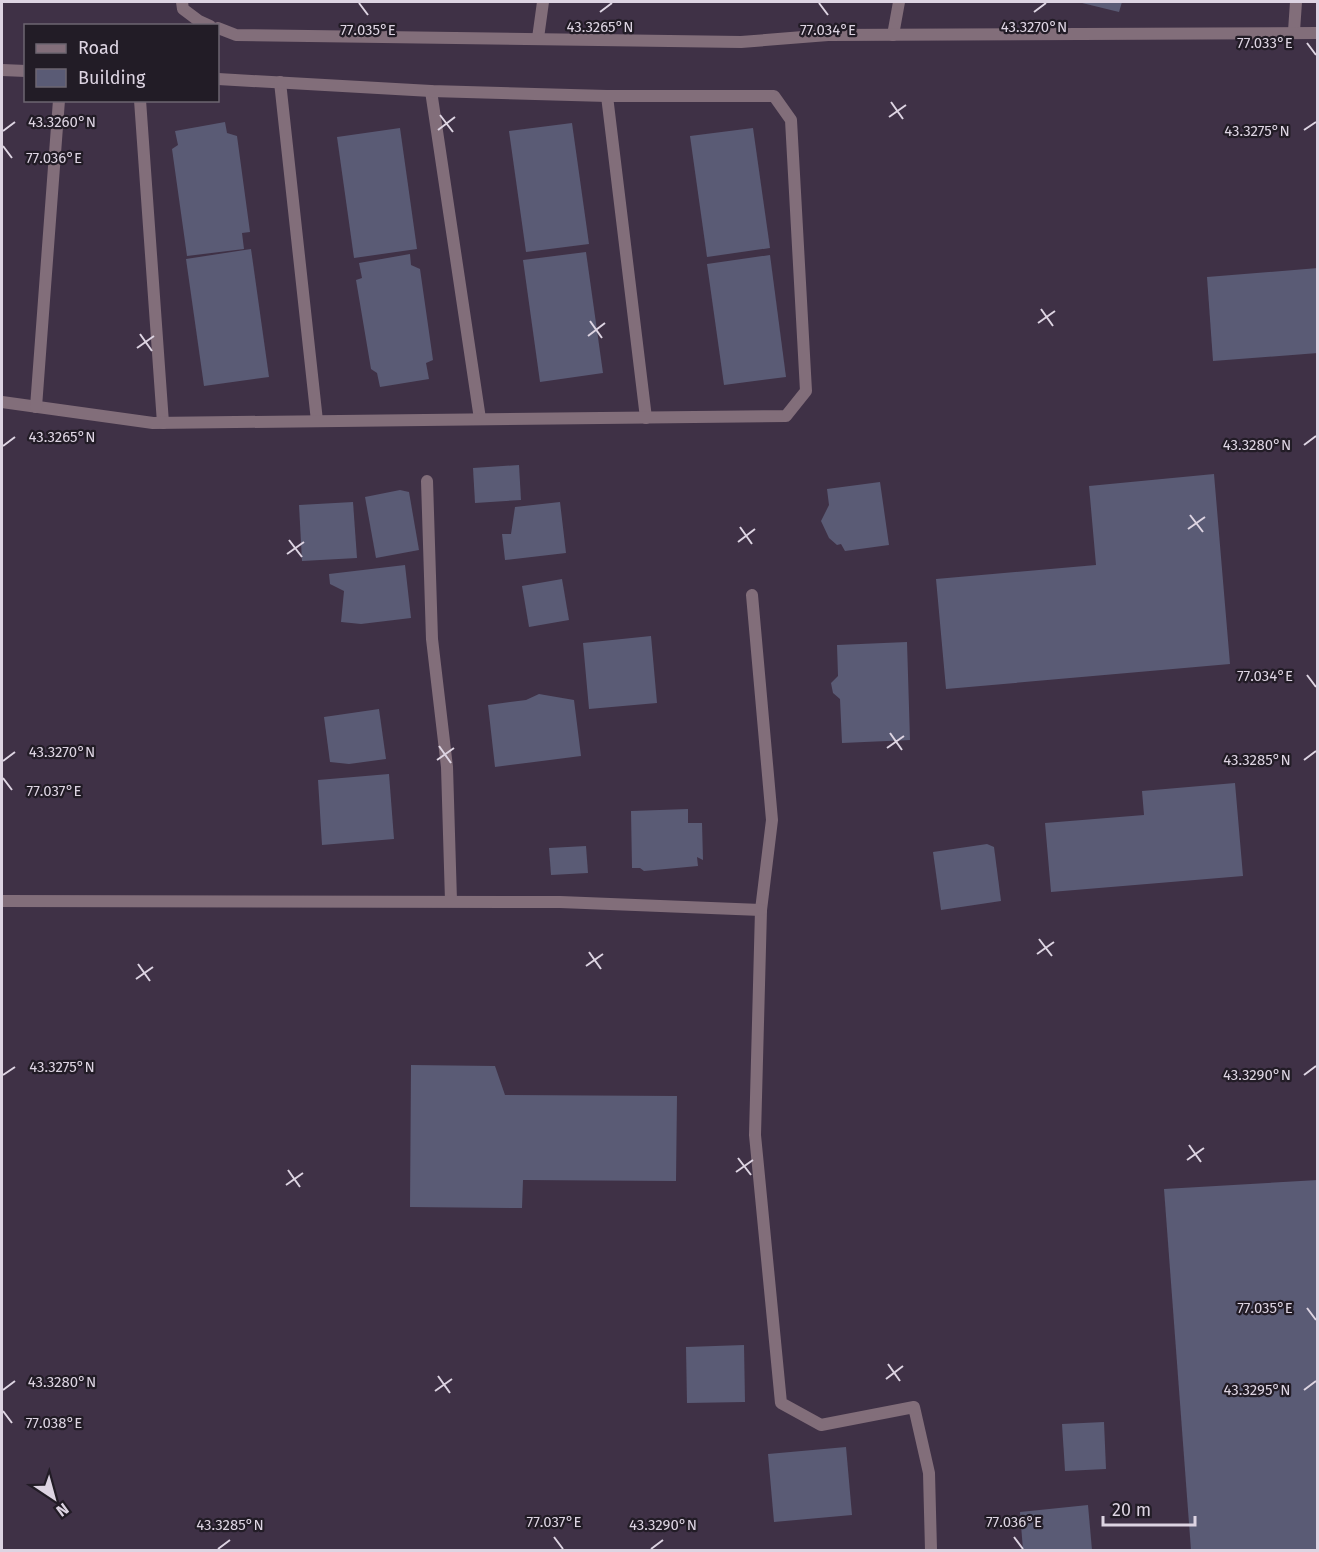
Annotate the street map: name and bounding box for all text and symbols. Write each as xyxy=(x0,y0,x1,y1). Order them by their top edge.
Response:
text: 43.3265°N xyxy=(566,18,634,36)
text: 43.3270°N xyxy=(1001,18,1067,36)
text: 77.035°E xyxy=(340,21,396,39)
text: 77.034°E xyxy=(800,21,856,39)
legend xyxy=(24,24,219,102)
text: 77.033°E xyxy=(1237,34,1293,52)
text: Road xyxy=(78,37,120,59)
text: Building xyxy=(78,67,146,89)
text: 43.3260°N xyxy=(28,113,96,131)
text: 43.3275°N xyxy=(1224,122,1290,140)
text: 77.036°E xyxy=(26,149,82,167)
text: 43.3265°N xyxy=(28,428,96,446)
text: 43.3280°N xyxy=(1223,436,1291,454)
text: 77.034°E xyxy=(1237,667,1293,685)
text: 43.3270°N xyxy=(29,743,95,761)
text: 43.3285°N xyxy=(1223,751,1291,769)
text: 77.037°E xyxy=(26,782,82,800)
text: 43.3275°N xyxy=(29,1058,95,1076)
text: 43.3290°N xyxy=(1223,1066,1291,1084)
text: 77.035°E xyxy=(1237,1299,1293,1317)
text: 43.3280°N xyxy=(28,1373,96,1391)
text: 43.3295°N xyxy=(1224,1381,1290,1399)
text: 77.038°E xyxy=(26,1414,82,1432)
north arrow xyxy=(24,1468,84,1528)
scale bar xyxy=(1103,1489,1194,1527)
text: N xyxy=(53,1499,72,1521)
text: 20 m xyxy=(1112,1499,1151,1521)
text: 77.037°E xyxy=(526,1513,582,1531)
text: 77.036°E xyxy=(986,1513,1042,1531)
text: 43.3285°N xyxy=(196,1516,264,1534)
text: 43.3290°N xyxy=(629,1516,697,1534)

